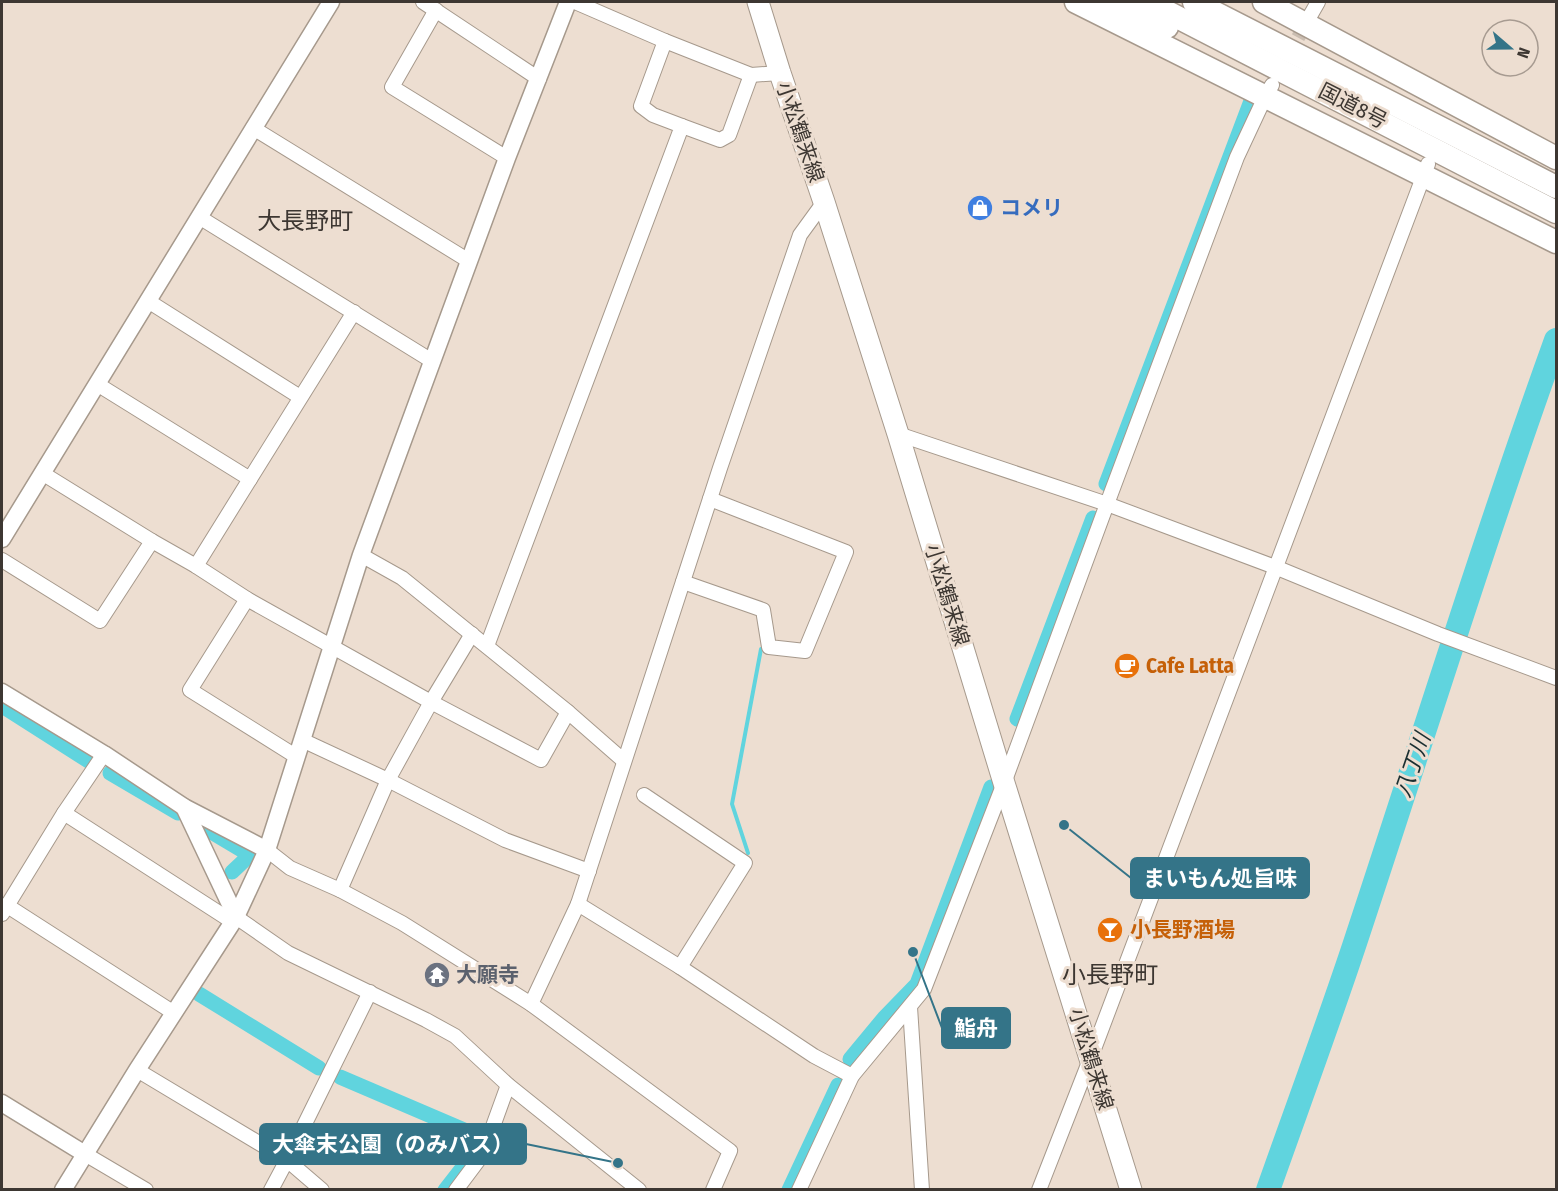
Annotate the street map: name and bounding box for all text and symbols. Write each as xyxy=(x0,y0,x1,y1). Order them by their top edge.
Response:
north arrow xyxy=(1480,18,1540,78)
text: N xyxy=(1513,45,1534,61)
street label: 小松鶴来線 xyxy=(771,78,829,186)
street label: 国道8号 xyxy=(1314,78,1392,134)
shop icon: コメリ xyxy=(965,193,995,223)
place label: コメリ xyxy=(1000,195,1063,221)
district label: 大長野町 xyxy=(257,207,353,235)
street label: 小松鶴来線 xyxy=(919,541,975,649)
cafe icon: Cafe Latta xyxy=(1112,651,1142,681)
place label: Cafe Latta xyxy=(1146,653,1234,679)
water label: 八丁川 xyxy=(1389,728,1437,801)
callout: まいもん処旨味 xyxy=(1131,858,1309,898)
text: まいもん処旨味 xyxy=(1143,865,1297,892)
bar icon: 小長野酒場 xyxy=(1095,915,1125,945)
place label: 小長野酒場 xyxy=(1130,917,1235,943)
temple icon: 大願寺 xyxy=(422,960,452,990)
district label: 小長野町 xyxy=(1062,961,1158,989)
place label: 大願寺 xyxy=(456,962,519,988)
street label: 小松鶴来線 xyxy=(1063,1005,1119,1113)
callout: 鮨舟 xyxy=(942,1008,1010,1048)
text: 鮨舟 xyxy=(954,1015,998,1042)
callout: 大傘末公園（のみバス） xyxy=(260,1124,526,1164)
text: 大傘末公園（のみバス） xyxy=(272,1131,514,1158)

